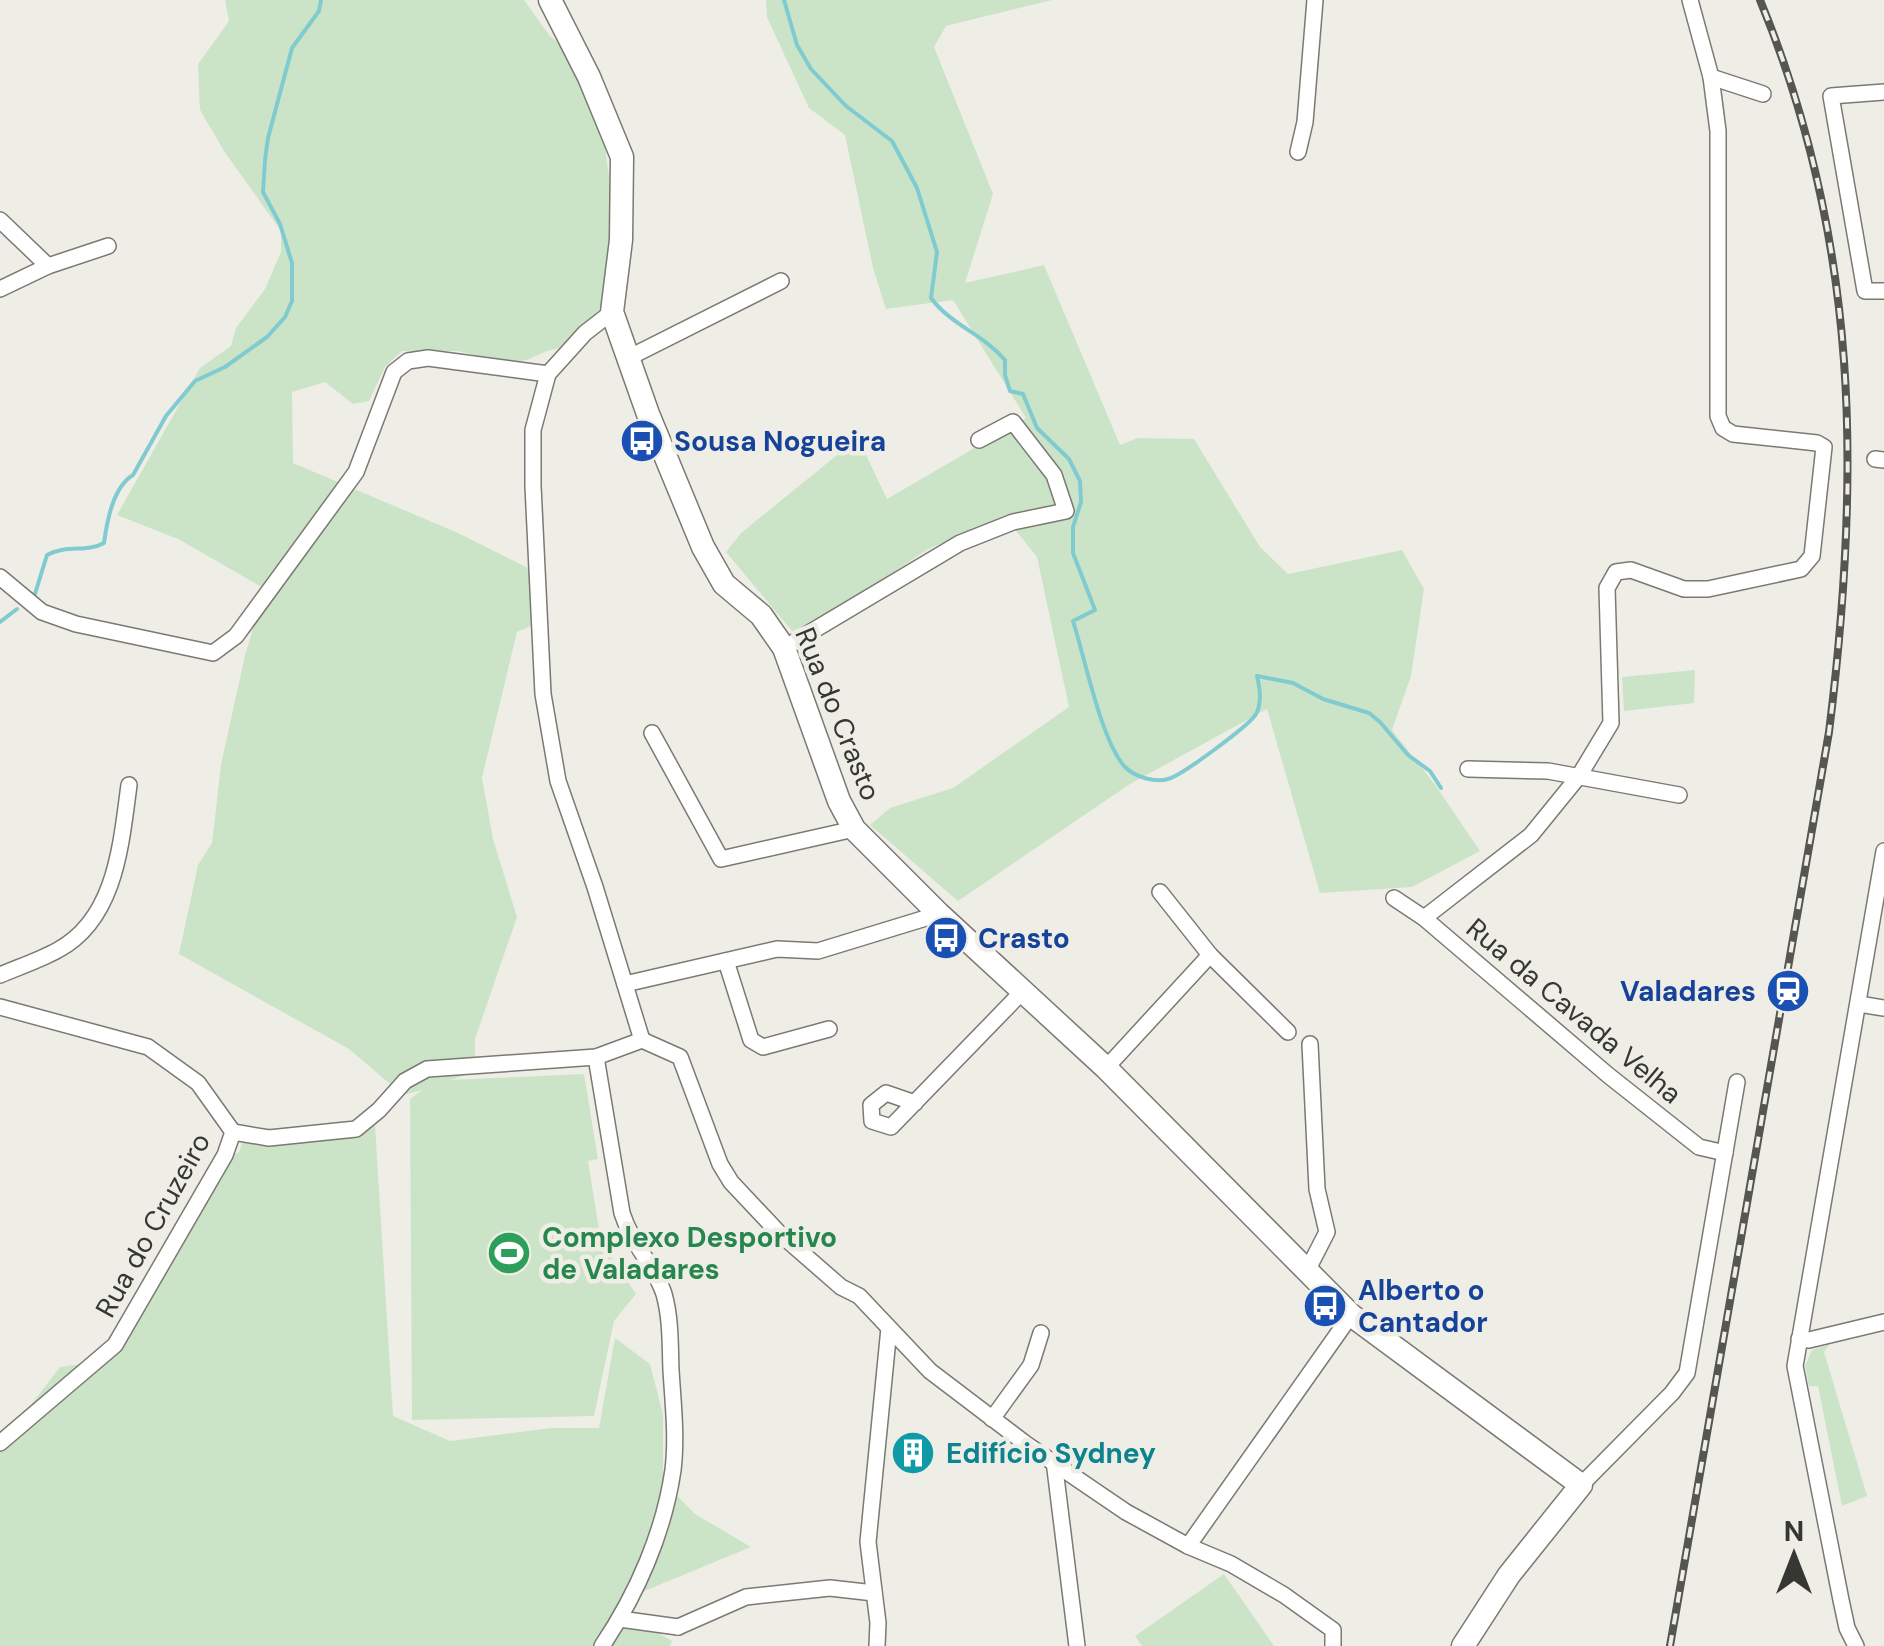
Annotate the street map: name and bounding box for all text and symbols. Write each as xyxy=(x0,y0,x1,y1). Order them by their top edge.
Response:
bus stop icon: Sousa Nogueira xyxy=(619,418,665,464)
place label: Sousa Nogueira xyxy=(674,423,886,460)
street label: Rua do Crasto xyxy=(787,622,889,806)
street label: Rua da Cavada Velha xyxy=(1459,910,1689,1112)
bus stop icon: Crasto xyxy=(923,915,969,961)
place label: Crasto xyxy=(978,920,1070,957)
station icon: Valadares xyxy=(1765,968,1811,1014)
place label: Valadares xyxy=(1620,973,1756,1010)
street label: Rua do Cruzeiro xyxy=(87,1126,219,1324)
place label: Complexo Desportivo de Valadares xyxy=(542,1219,837,1288)
sports icon: Complexo Desportivo de Valadares xyxy=(486,1230,532,1276)
place label: Alberto o Cantador xyxy=(1358,1272,1488,1341)
bus stop icon: Alberto o Cantador xyxy=(1302,1283,1348,1329)
building icon: Edifício Sydney xyxy=(890,1430,936,1476)
place label: Edifício Sydney xyxy=(946,1435,1156,1472)
north arrow xyxy=(1744,1506,1844,1606)
text: N xyxy=(1784,1513,1804,1550)

